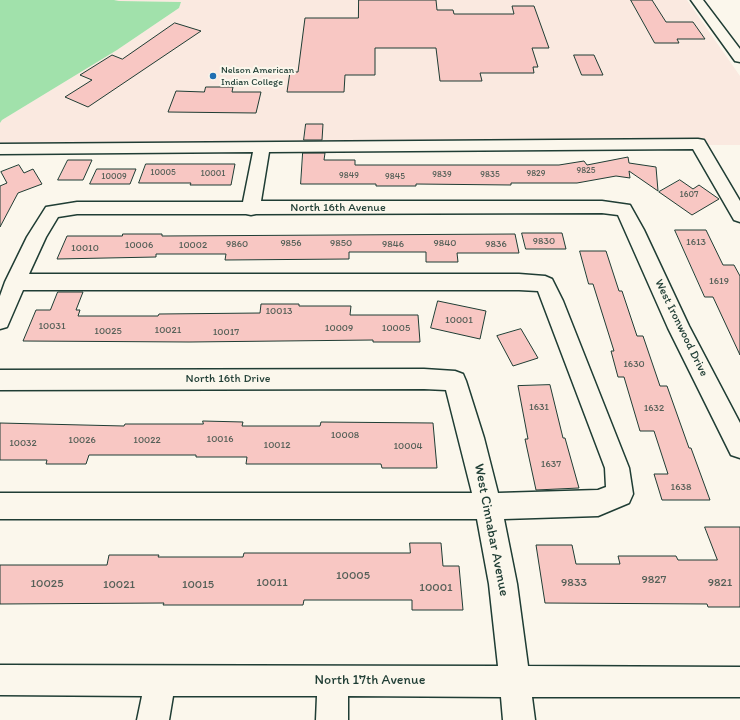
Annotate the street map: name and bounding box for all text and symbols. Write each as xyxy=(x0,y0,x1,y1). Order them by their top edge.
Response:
place label: Nelson American Indian College xyxy=(221,64,294,88)
marker: Nelson American Indian College xyxy=(208,71,218,81)
house number: 9825 xyxy=(576,166,596,176)
house number: 10005 xyxy=(150,168,176,178)
house number: 10001 xyxy=(201,169,225,179)
house number: 9829 xyxy=(526,169,546,179)
house number: 9839 xyxy=(432,170,452,180)
house number: 9835 xyxy=(480,170,500,180)
house number: 9849 xyxy=(339,171,359,181)
house number: 10009 xyxy=(101,172,127,182)
house number: 9845 xyxy=(385,172,405,182)
house number: 1607 xyxy=(680,190,698,200)
street label: North 16th Avenue xyxy=(290,201,386,215)
house number: 9830 xyxy=(533,235,555,247)
house number: 1613 xyxy=(686,236,706,248)
house number: 9856 xyxy=(280,237,302,249)
house number: 9850 xyxy=(330,237,352,249)
house number: 9840 xyxy=(434,237,456,249)
house number: 9860 xyxy=(226,238,248,250)
house number: 9846 xyxy=(382,238,404,250)
house number: 9836 xyxy=(485,238,507,250)
house number: 10006 xyxy=(125,239,153,251)
house number: 10002 xyxy=(179,239,207,251)
house number: 10010 xyxy=(71,242,99,254)
house number: 1619 xyxy=(709,275,729,287)
street label: West Ironwood Drive xyxy=(651,277,711,379)
house number: 10013 xyxy=(265,305,293,317)
house number: 10001 xyxy=(445,314,473,326)
house number: 10031 xyxy=(38,320,66,332)
house number: 10009 xyxy=(325,322,353,334)
house number: 10005 xyxy=(382,322,410,334)
house number: 10021 xyxy=(155,324,181,336)
house number: 10025 xyxy=(94,325,122,337)
house number: 10017 xyxy=(213,326,239,338)
house number: 1630 xyxy=(623,358,645,370)
street label: North 16th Drive xyxy=(186,372,270,386)
house number: 1631 xyxy=(529,401,549,413)
house number: 1632 xyxy=(644,402,664,414)
house number: 10008 xyxy=(331,429,359,441)
house number: 10016 xyxy=(207,433,233,445)
house number: 10026 xyxy=(68,434,96,446)
house number: 10022 xyxy=(133,434,161,446)
house number: 10032 xyxy=(9,437,37,449)
house number: 10012 xyxy=(264,439,290,451)
house number: 10004 xyxy=(393,440,423,452)
house number: 1637 xyxy=(541,458,561,470)
street label: West Cinnabar Avenue xyxy=(470,462,512,598)
house number: 1638 xyxy=(671,481,691,493)
house number: 10005 xyxy=(336,569,370,583)
house number: 9827 xyxy=(641,573,667,587)
house number: 10011 xyxy=(256,576,288,590)
house number: 9833 xyxy=(561,576,587,590)
house number: 9821 xyxy=(708,576,732,590)
house number: 10025 xyxy=(31,577,63,591)
house number: 10021 xyxy=(103,578,135,592)
house number: 10015 xyxy=(182,578,214,592)
house number: 10001 xyxy=(419,581,453,595)
street label: North 17th Avenue xyxy=(315,672,425,688)

